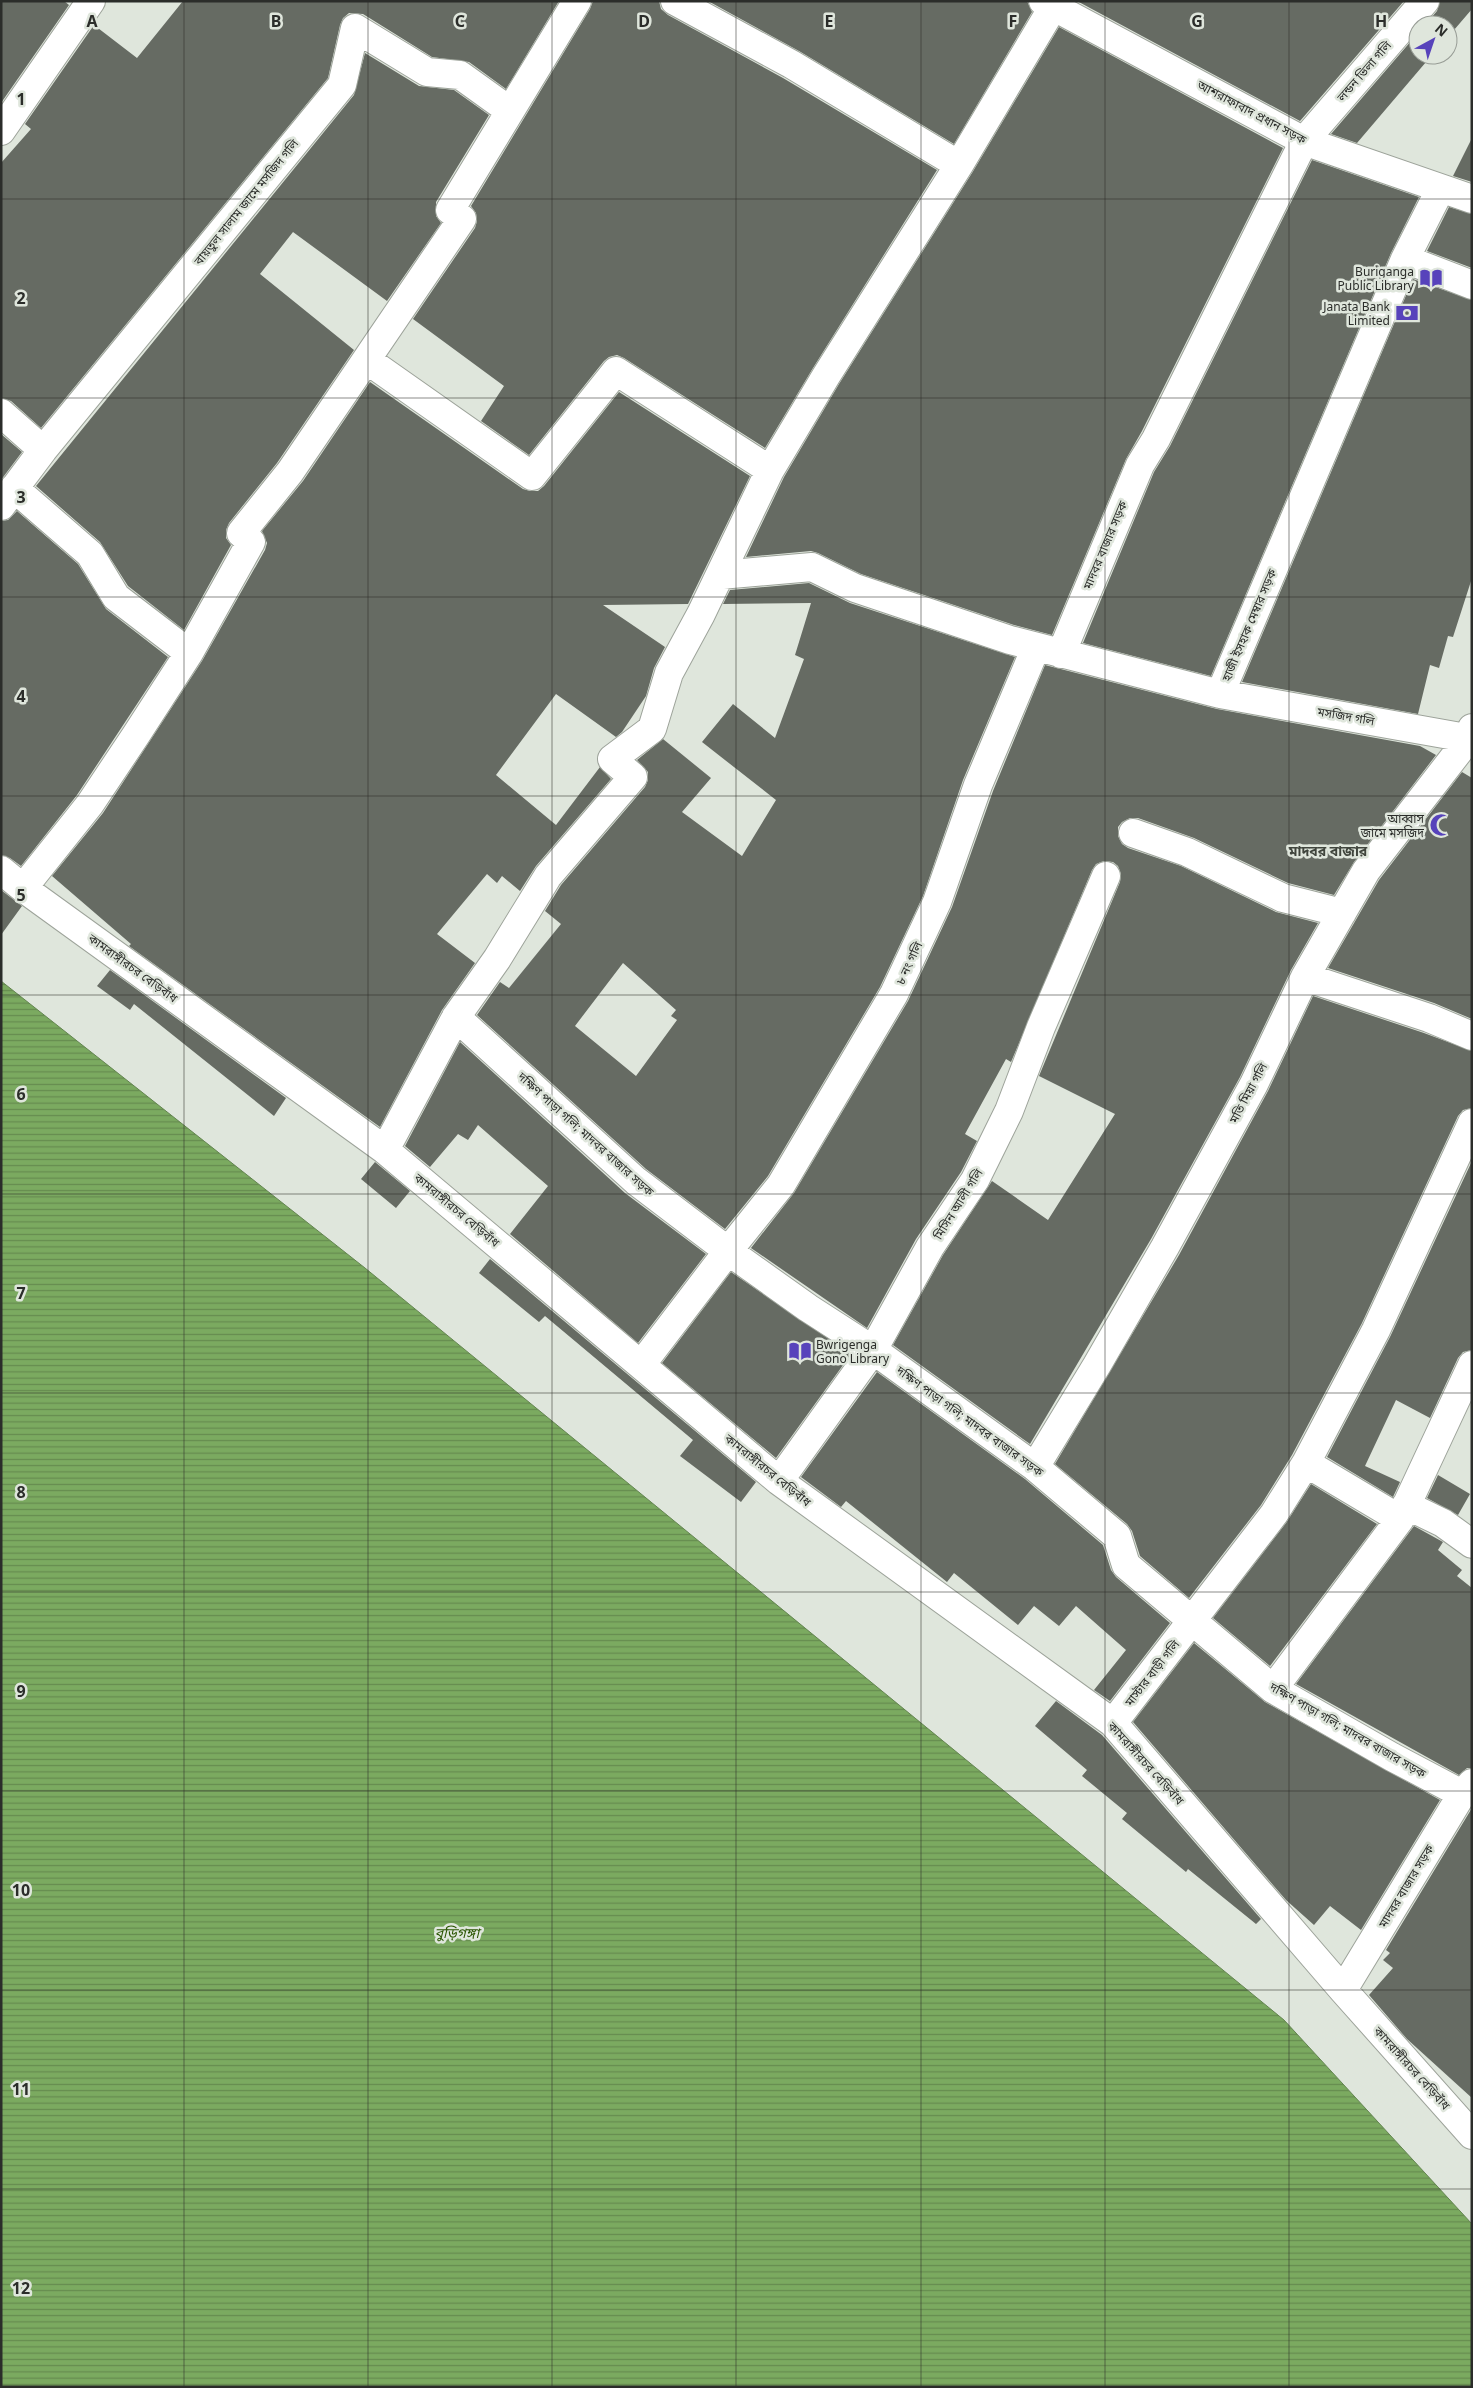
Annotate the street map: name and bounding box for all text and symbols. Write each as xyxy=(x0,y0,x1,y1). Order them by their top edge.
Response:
text: A xyxy=(86,10,98,32)
text: B xyxy=(271,10,281,32)
text: C xyxy=(455,10,465,32)
text: D xyxy=(638,10,650,32)
text: E xyxy=(825,10,834,32)
text: F xyxy=(1009,10,1017,32)
text: G xyxy=(1191,10,1203,32)
text: H xyxy=(1375,10,1387,32)
north arrow xyxy=(1408,15,1458,65)
text: N xyxy=(1431,19,1452,41)
street label: লন্ডন ভিলা গলি xyxy=(1332,37,1395,106)
street label: আশরাফাবাদ প্রধান সড়ক xyxy=(1194,76,1310,148)
text: 1 xyxy=(16,88,26,110)
street label: বায়তুল সালাম জামে মসজিদ গলি xyxy=(189,135,303,270)
place label: Buriganga Public Library xyxy=(1338,263,1415,294)
library icon: Buriganga Public Library xyxy=(1418,265,1444,291)
text: 2 xyxy=(16,287,26,309)
place label: Janata Bank Limited xyxy=(1322,298,1391,329)
bank icon: Janata Bank Limited xyxy=(1394,300,1420,326)
text: 3 xyxy=(16,486,26,508)
street label: মাদবর বাজার সড়ক xyxy=(1078,498,1131,593)
street label: হাজী ইসহাক মেম্বার সড়ক xyxy=(1217,566,1280,685)
text: 4 xyxy=(16,685,26,707)
street label: মসজিদ গলি xyxy=(1315,702,1376,729)
place label: আব্বাস জামে মসজিদ xyxy=(1360,810,1425,841)
mosque icon: আব্বাস জামে মসজিদ xyxy=(1428,812,1454,838)
district label: মাদবর বাজার xyxy=(1288,841,1368,860)
text: 5 xyxy=(16,884,26,906)
street label: কামরাঙ্গীরচর বেড়িবাঁধ xyxy=(84,929,182,1007)
street label: ৮ নং গলি xyxy=(892,939,926,987)
street label: মতি মিয়া গলি xyxy=(1224,1060,1271,1127)
street label: দক্ষিণ পাড়া গলি; মাদবর বাজার সড়ক xyxy=(513,1068,658,1200)
text: 6 xyxy=(16,1083,26,1105)
street label: মিসিন আলী গলি xyxy=(929,1165,987,1243)
street label: কামরাঙ্গীরচর বেড়িবাঁধ xyxy=(410,1169,504,1251)
text: 7 xyxy=(16,1282,26,1304)
place label: Bwrigenga Gono Library xyxy=(816,1336,890,1367)
library icon: Bwrigenga Gono Library xyxy=(787,1338,813,1364)
street label: দক্ষিণ পাড়া গলি; মাদবর বাজার সড়ক xyxy=(892,1361,1047,1480)
street label: কামরাঙ্গীরচর বেড়িবাঁধ xyxy=(720,1429,815,1511)
text: 8 xyxy=(16,1481,26,1503)
street label: মাস্টার বাড়ী গলি xyxy=(1120,1636,1183,1710)
street label: দক্ষিণ পাড়া গলি; মাদবর বাজার সড়ক xyxy=(1266,1678,1430,1782)
text: 9 xyxy=(16,1680,26,1702)
street label: কামরাঙ্গীরচর বেড়িবাঁধ xyxy=(1103,1717,1189,1809)
street label: মাদবর বাজার সড়ক xyxy=(1374,1841,1438,1932)
text: 10 xyxy=(12,1879,30,1901)
water label: বুড়িগঙ্গা xyxy=(435,1923,482,1942)
street label: কামরাঙ্গীরচর বেড়িবাঁধ xyxy=(1369,2022,1455,2114)
text: 11 xyxy=(12,2078,30,2100)
text: 12 xyxy=(12,2277,30,2299)

